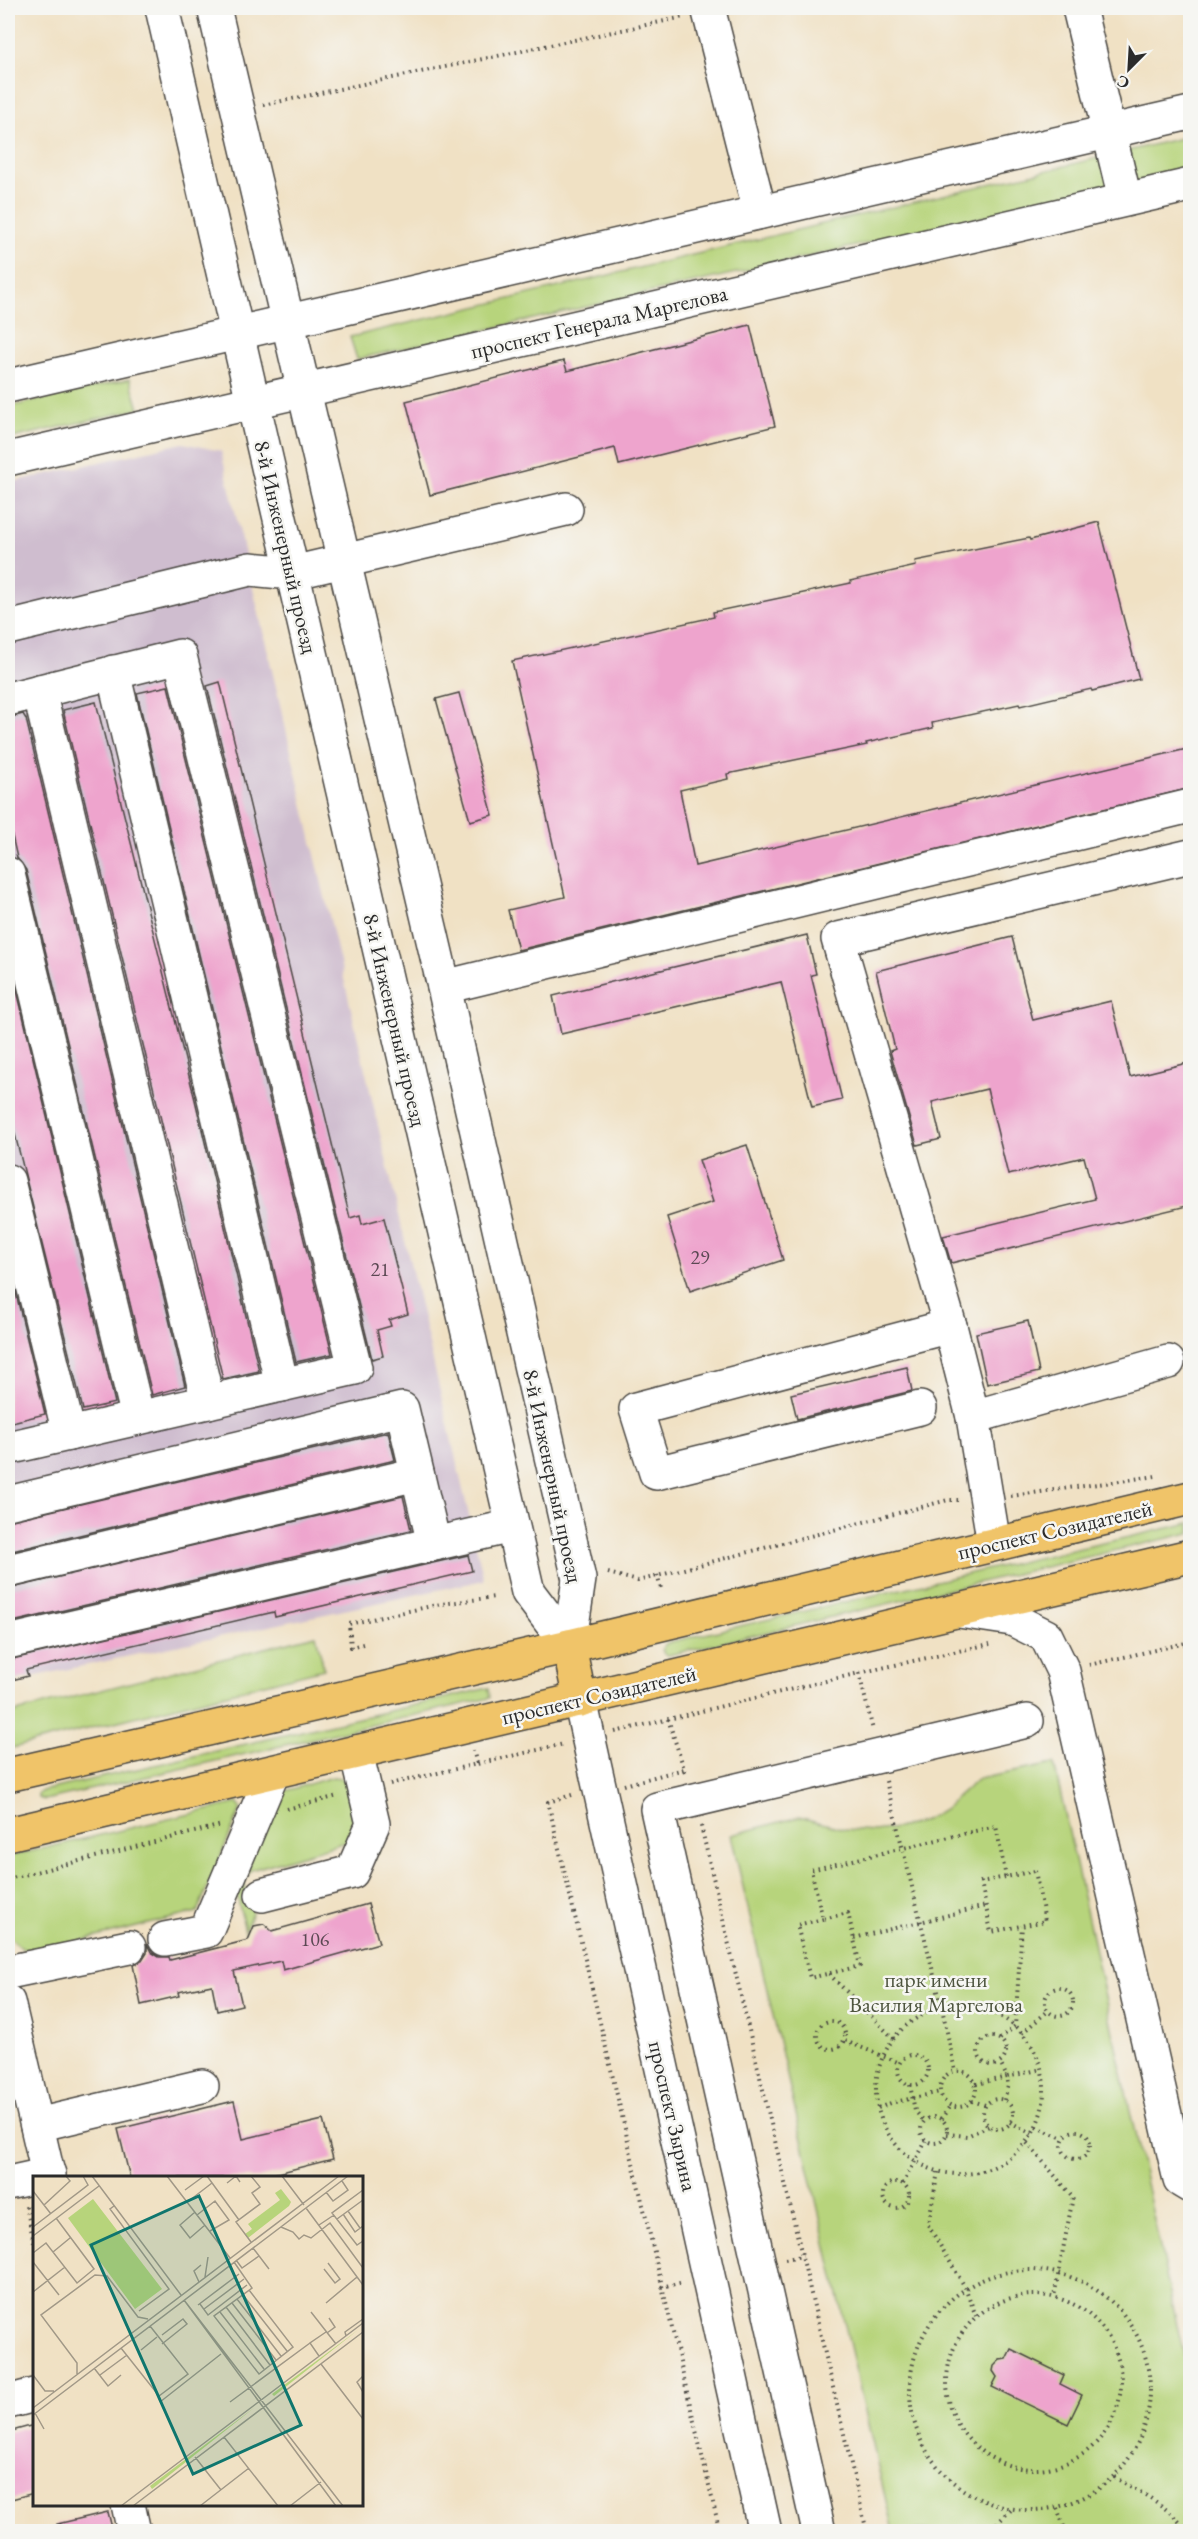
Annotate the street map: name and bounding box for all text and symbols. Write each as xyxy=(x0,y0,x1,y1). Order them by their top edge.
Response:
north arrow xyxy=(1099,39,1159,99)
text: С xyxy=(1114,70,1133,94)
street label: проспект Генерала Маргелова xyxy=(468,278,730,366)
street label: 8-й Инженерный проезд xyxy=(247,438,325,656)
street label: 8-й Инженерный проезд xyxy=(356,911,434,1129)
house number: 29 xyxy=(690,1244,710,1270)
house number: 21 xyxy=(370,1256,390,1282)
street label: 8-й Инженерный проезд xyxy=(516,1367,590,1585)
street label: проспект Созидателей xyxy=(955,1493,1156,1567)
street label: проспект Созидателей xyxy=(499,1658,700,1732)
house number: 106 xyxy=(301,1926,330,1952)
park label: парк имени Василия Маргелова xyxy=(849,1965,1023,2019)
street label: проспект Зырина xyxy=(642,2038,704,2194)
inset map xyxy=(33,2176,363,2506)

